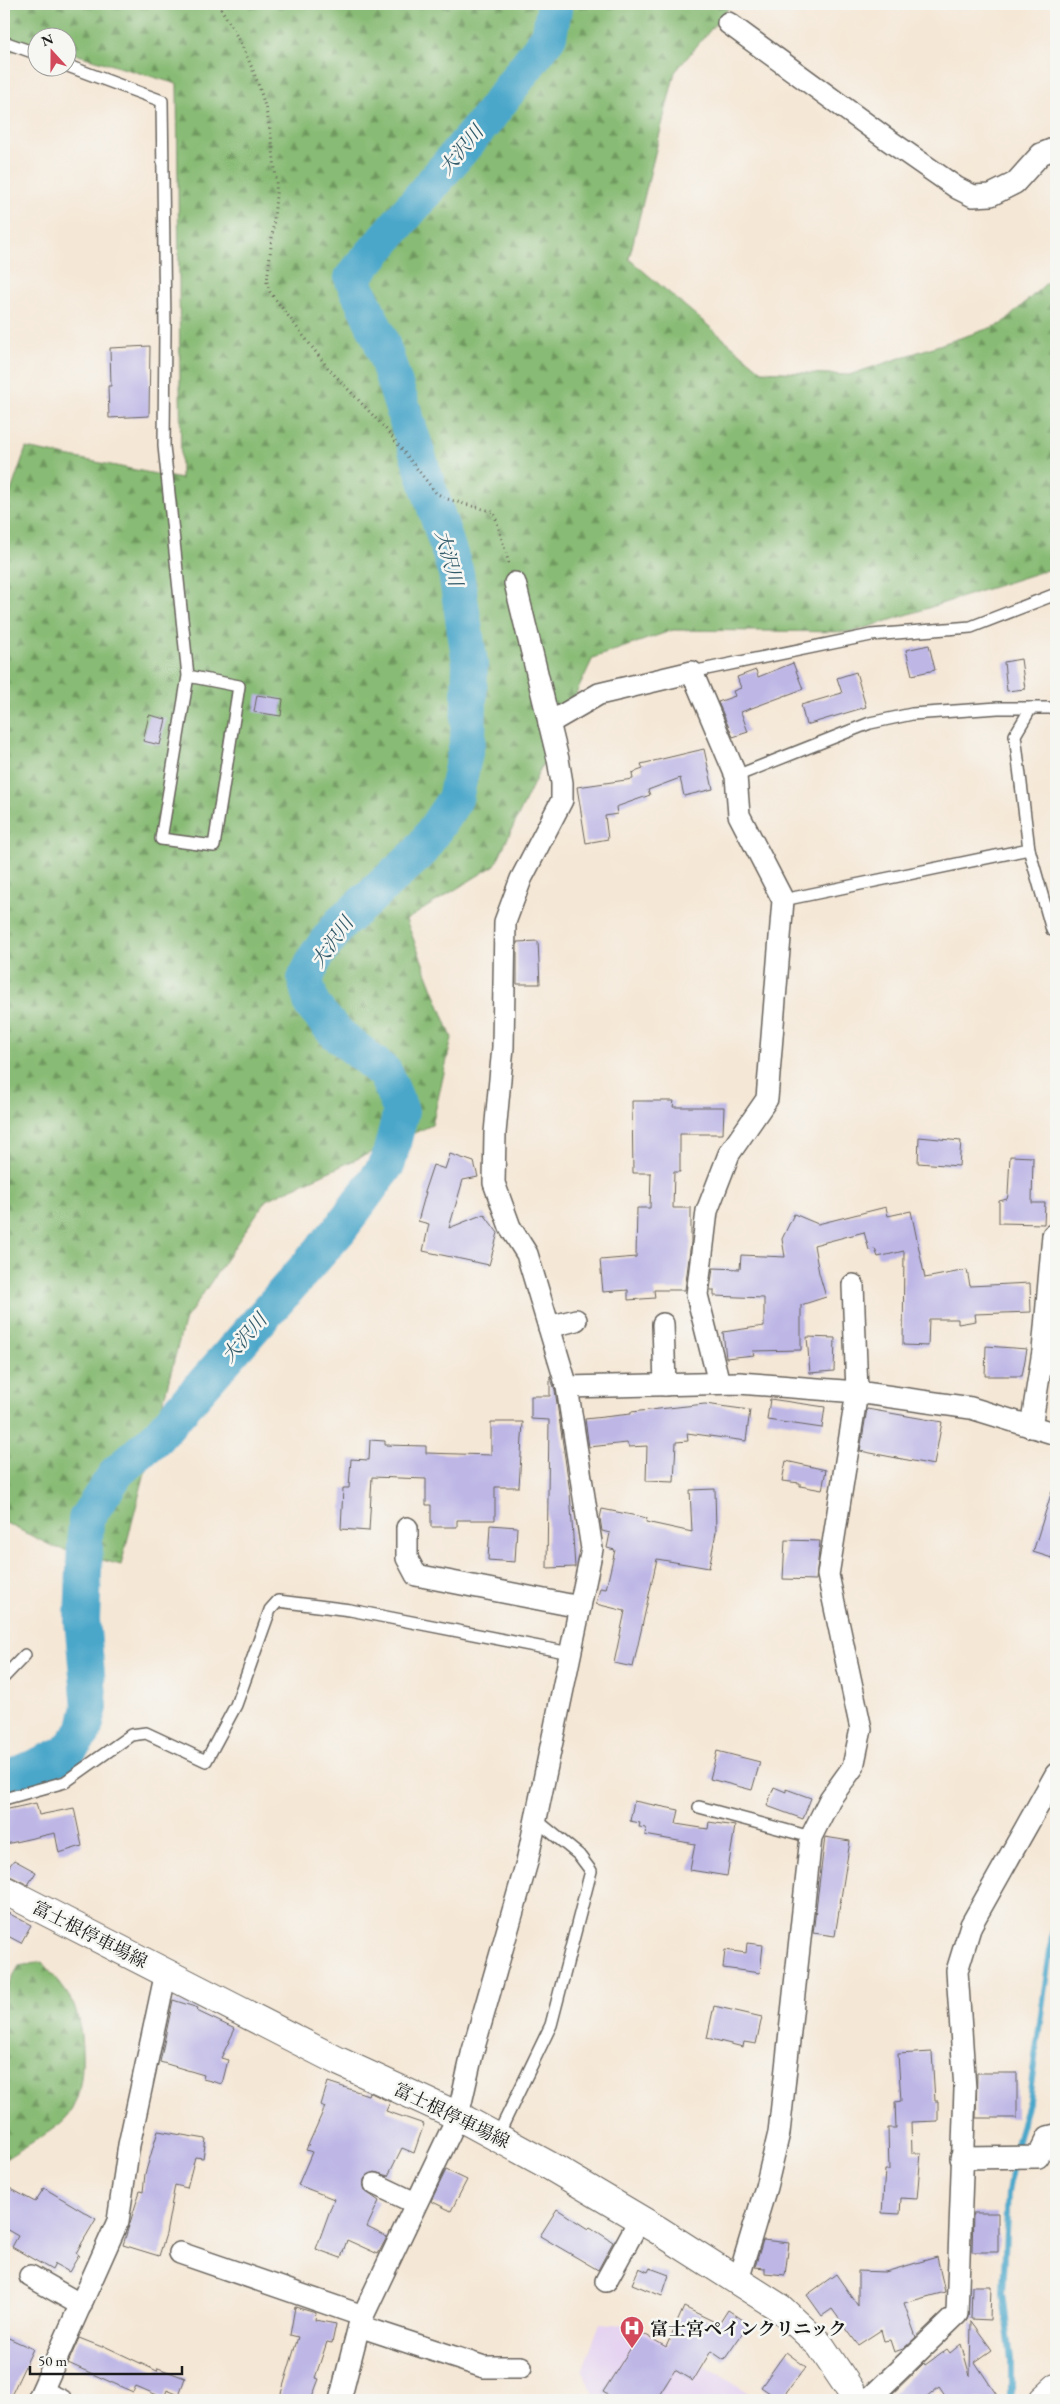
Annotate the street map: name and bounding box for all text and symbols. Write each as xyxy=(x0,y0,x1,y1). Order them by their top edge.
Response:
north arrow xyxy=(28,28,78,78)
text: N xyxy=(39,29,56,50)
water label: 大沢川 xyxy=(433,119,490,180)
water label: 大沢川 xyxy=(430,527,469,591)
water label: 大沢川 xyxy=(305,910,360,972)
water label: 大沢川 xyxy=(216,1307,273,1368)
street label: 富士根停車場線 xyxy=(29,1895,151,1973)
street label: 富士根停車場線 xyxy=(390,2077,514,2153)
hospital icon: 富士宮ペインクリニック xyxy=(619,2315,645,2349)
place label: 富士宮ペインクリニック xyxy=(650,2317,847,2340)
scale bar xyxy=(30,2344,182,2376)
text: 50 m xyxy=(38,2351,67,2370)

